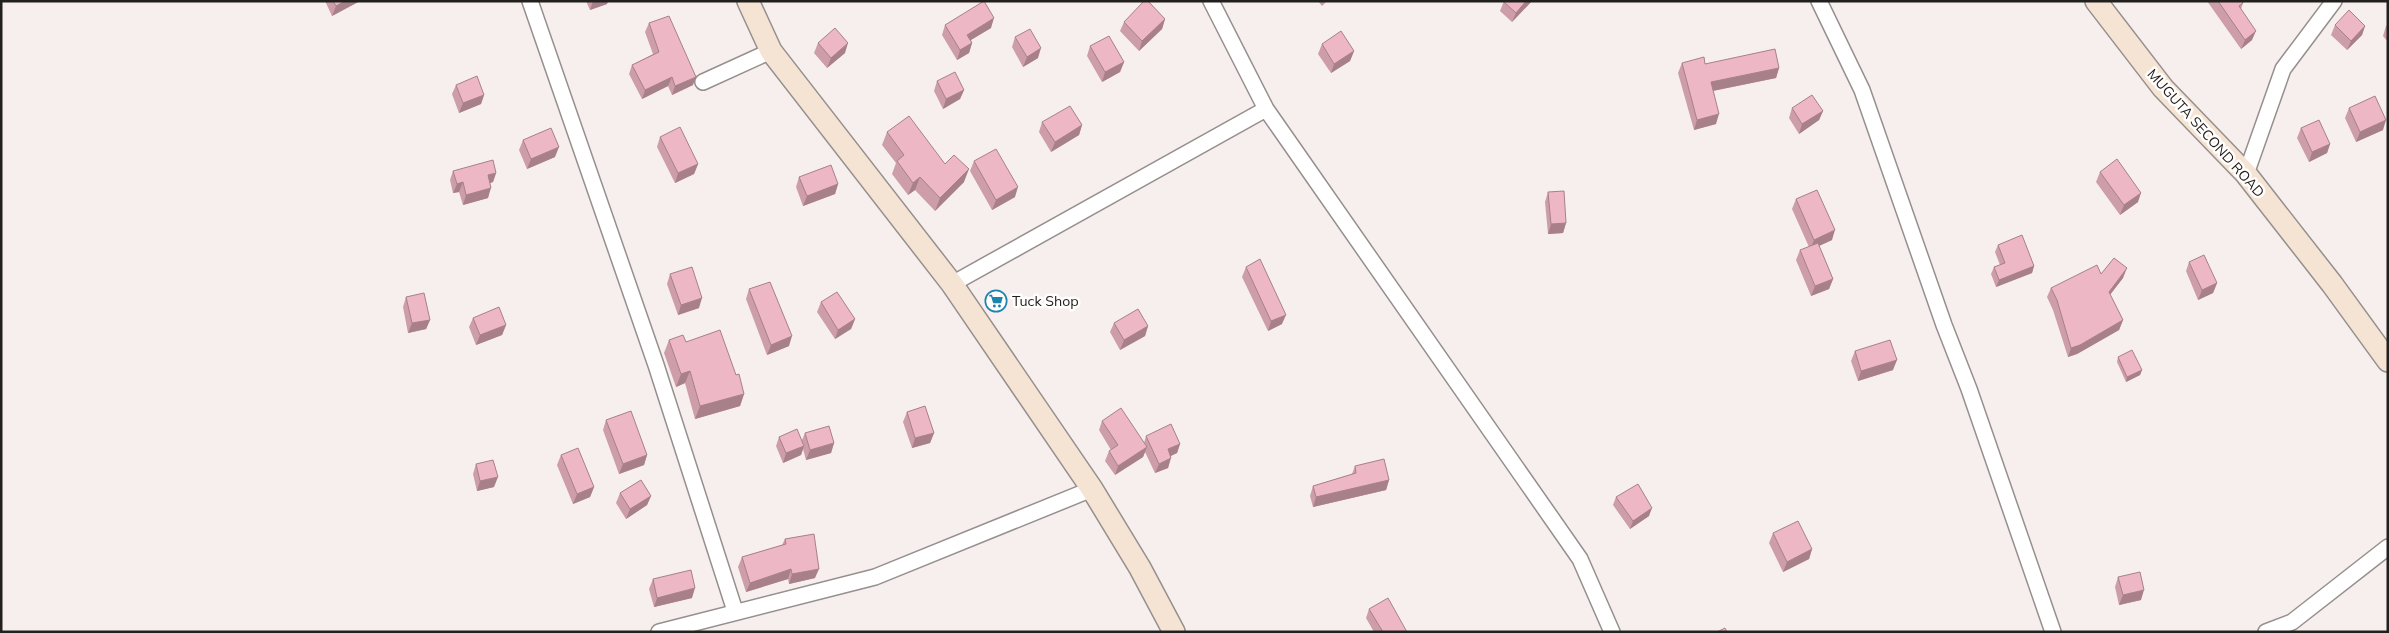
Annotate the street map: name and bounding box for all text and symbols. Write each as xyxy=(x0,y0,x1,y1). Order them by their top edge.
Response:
street label: MUGUTA SECOND ROAD xyxy=(2144,65,2268,201)
supermarket icon: Tuck Shop xyxy=(984,289,1008,313)
place label: Tuck Shop xyxy=(1012,292,1079,310)

